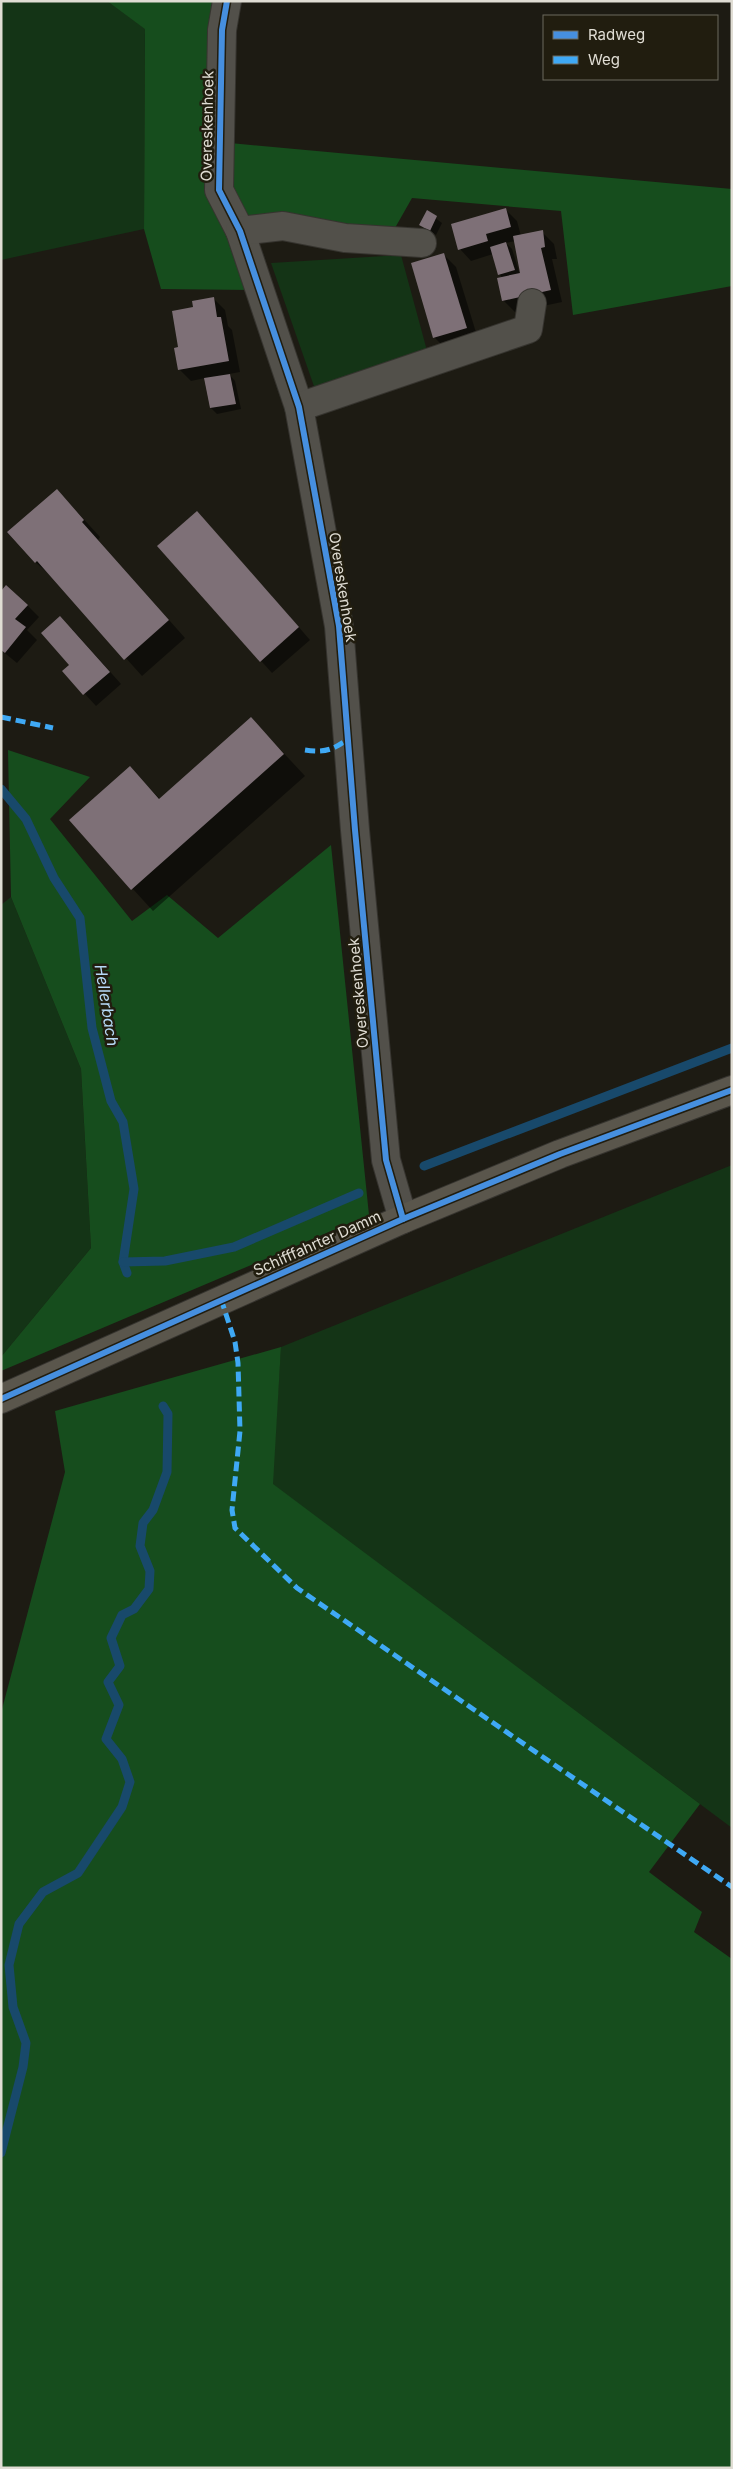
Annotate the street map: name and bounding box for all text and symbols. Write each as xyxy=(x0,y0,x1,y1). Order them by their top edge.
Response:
legend xyxy=(543,15,718,80)
text: Radweg xyxy=(588,25,645,44)
text: Weg xyxy=(588,50,620,69)
street label: Overeskenhoek xyxy=(197,70,217,182)
street label: Overeskenhoek xyxy=(325,531,361,644)
street label: Overeskenhoek xyxy=(344,936,372,1049)
water label: Hellerbach xyxy=(91,963,123,1047)
street label: Schifffahrter Damm xyxy=(250,1206,384,1280)

